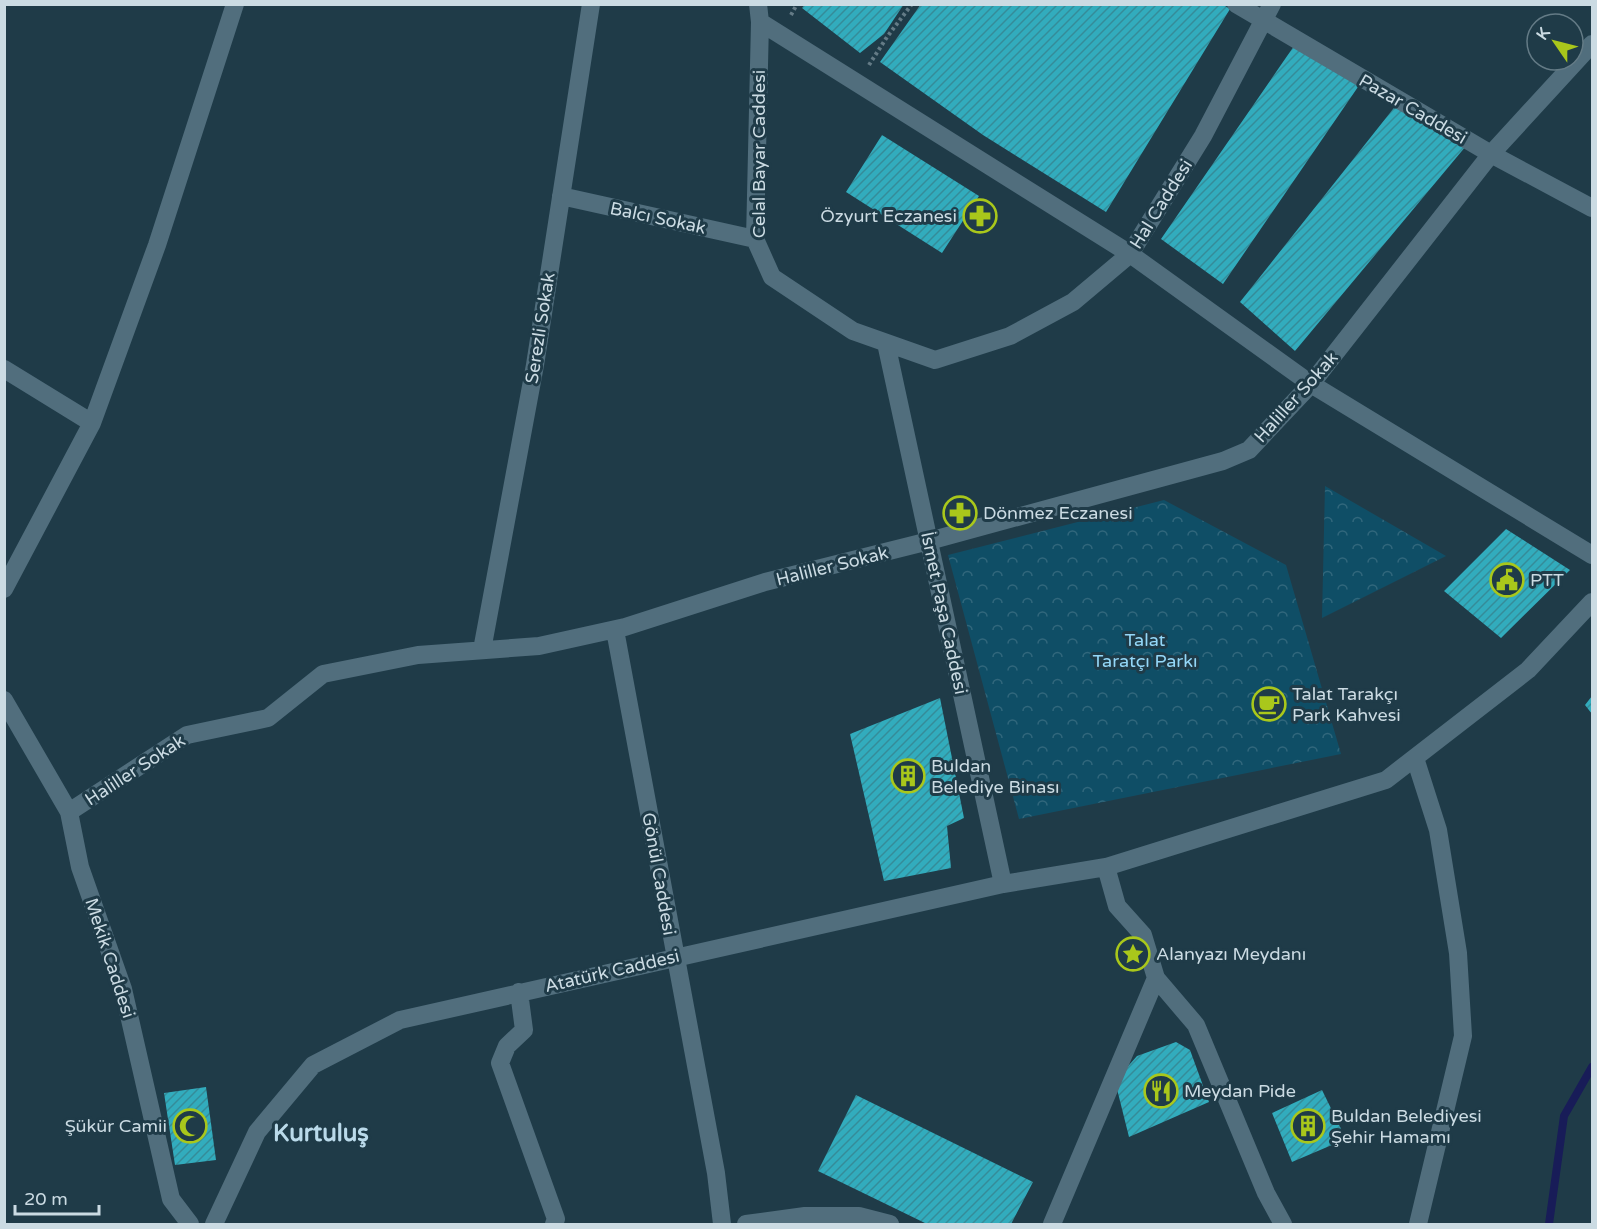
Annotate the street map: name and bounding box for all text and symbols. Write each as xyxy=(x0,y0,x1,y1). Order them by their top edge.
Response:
north arrow xyxy=(1525,12,1585,72)
text: K xyxy=(1532,24,1555,44)
street label: Pazar Caddesi xyxy=(1355,69,1471,149)
street label: Celal Bayar Caddesi xyxy=(748,70,770,238)
street label: Hal Caddesi xyxy=(1125,155,1197,253)
street label: Balcı Sokak xyxy=(608,197,708,239)
pharmacy icon: Özyurt Eczanesi xyxy=(962,198,998,234)
place label: Özyurt Eczanesi xyxy=(820,205,957,227)
street label: Serezli Sokak xyxy=(520,271,560,385)
street label: Haliller Sokak xyxy=(1249,347,1343,447)
pharmacy icon: Dönmez Eczanesi xyxy=(942,495,978,531)
place label: Dönmez Eczanesi xyxy=(983,502,1133,524)
street label: İsmet Paşa Caddesi xyxy=(916,530,972,696)
street label: Haliller Sokak xyxy=(774,541,891,591)
public building icon: PTT xyxy=(1489,562,1525,598)
place label: PTT xyxy=(1530,569,1564,591)
park label: Talat Taratçı Parkı xyxy=(1093,629,1197,672)
place label: Talat Tarakçı Park Kahvesi xyxy=(1292,683,1401,726)
cafe icon: Talat Tarakçı Park Kahvesi xyxy=(1251,686,1287,722)
street label: Haliller Sokak xyxy=(81,729,189,811)
place label: Buldan Belediye Binası xyxy=(931,755,1060,798)
building icon: Buldan Belediye Binası xyxy=(890,758,926,794)
street label: Gönül Caddesi xyxy=(637,811,681,937)
street label: Mekik Caddesi xyxy=(80,895,140,1021)
place icon: Alanyazı Meydanı xyxy=(1115,936,1151,972)
place label: Alanyazı Meydanı xyxy=(1156,943,1306,965)
street label: Atatürk Caddesi xyxy=(542,945,682,997)
restaurant icon: Meydan Pide xyxy=(1143,1073,1179,1109)
place label: Meydan Pide xyxy=(1184,1080,1296,1102)
place label: Buldan Belediyesi Şehir Hamamı xyxy=(1331,1105,1482,1148)
mosque icon: Şükür Camii xyxy=(172,1108,208,1144)
building icon: Buldan Belediyesi Şehir Hamamı xyxy=(1290,1108,1326,1144)
place label: Şükür Camii xyxy=(65,1115,167,1137)
district label: Kurtuluş xyxy=(273,1119,369,1148)
scale bar xyxy=(15,1178,99,1216)
text: 20 m xyxy=(24,1188,68,1210)

